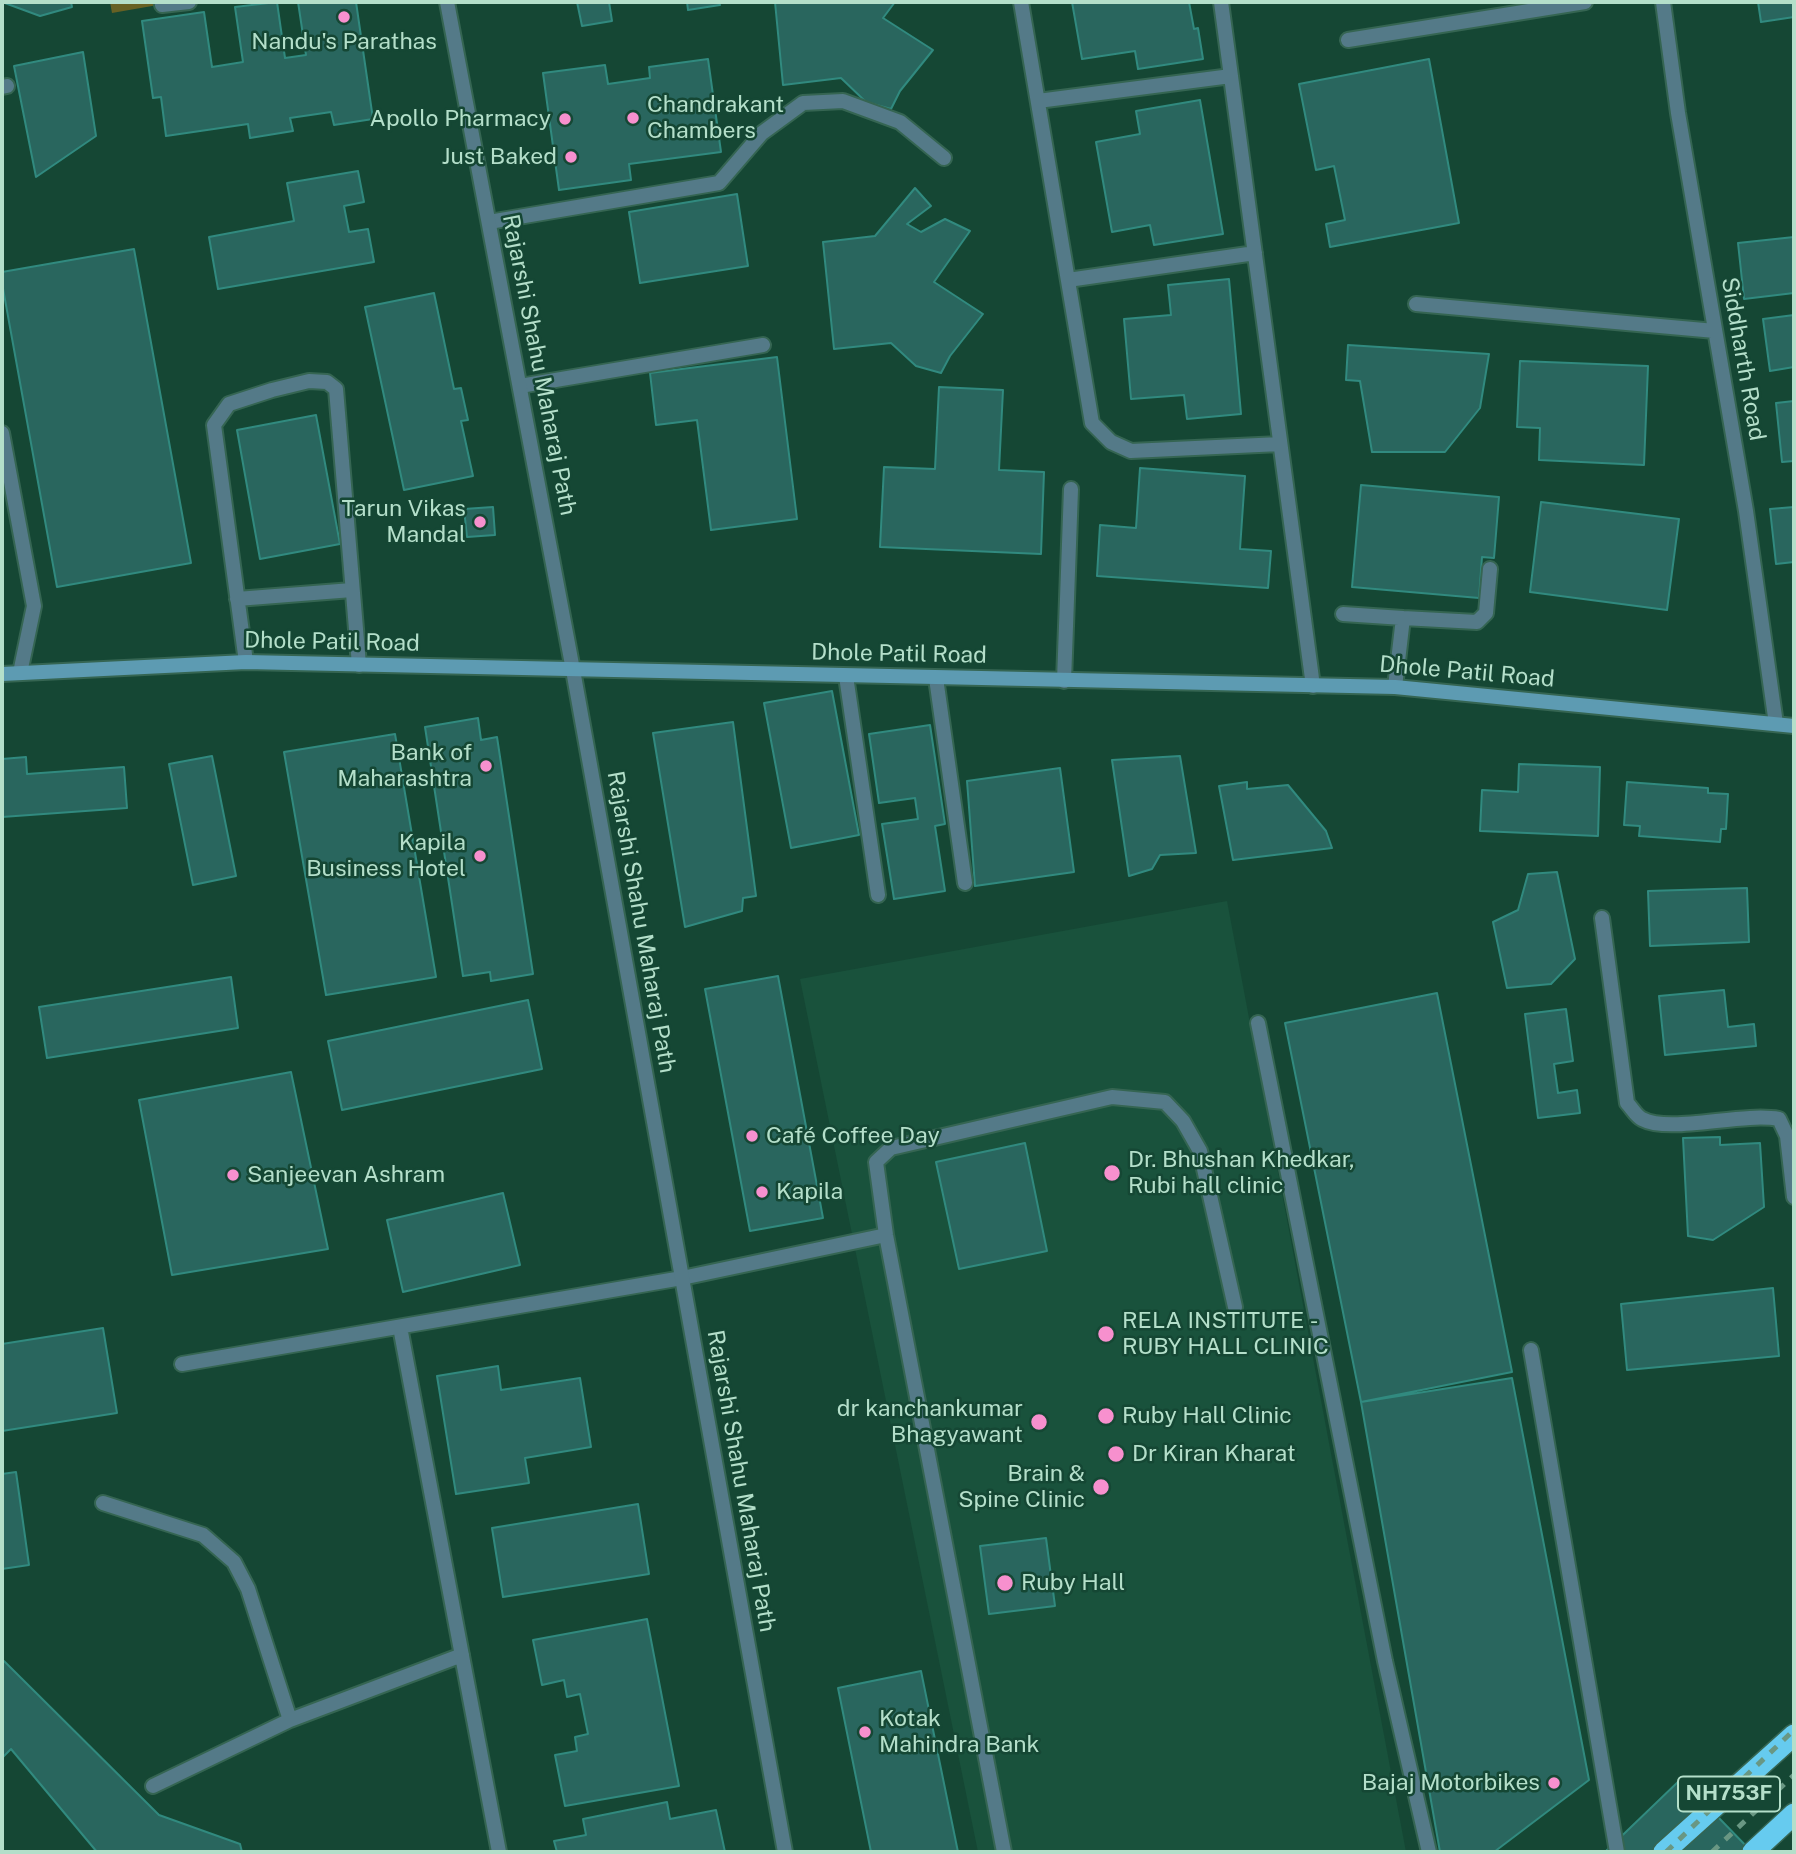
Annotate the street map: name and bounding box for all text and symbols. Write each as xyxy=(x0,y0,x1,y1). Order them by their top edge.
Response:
marker: Nandu's Parathas xyxy=(336,9,352,25)
place label: Nandu's Parathas xyxy=(251,28,437,56)
place label: Chandrakant Chambers xyxy=(647,91,784,145)
place label: Apollo Pharmacy xyxy=(370,105,551,133)
marker: Chandrakant Chambers xyxy=(625,110,641,126)
marker: Apollo Pharmacy xyxy=(557,111,573,127)
place label: Just Baked xyxy=(442,143,557,171)
marker: Just Baked xyxy=(563,149,579,165)
street label: Rajarshi Shahu Maharaj Path xyxy=(496,212,582,518)
street label: Siddharth Road xyxy=(1715,275,1771,443)
place label: Tarun Vikas Mandal xyxy=(341,495,466,549)
marker: Tarun Vikas Mandal xyxy=(472,514,488,530)
street label: Dhole Patil Road xyxy=(244,627,420,657)
street label: Dhole Patil Road xyxy=(811,639,987,669)
street label: Dhole Patil Road xyxy=(1378,651,1556,693)
place label: Bank of Maharashtra xyxy=(337,739,472,793)
marker: Bank of Maharashtra xyxy=(478,758,494,774)
street label: Rajarshi Shahu Maharaj Path xyxy=(601,769,681,1075)
place label: Kapila Business Hotel xyxy=(306,829,466,883)
marker: Kapila Business Hotel xyxy=(472,848,488,864)
place label: Café Coffee Day xyxy=(766,1122,940,1150)
marker: Café Coffee Day xyxy=(744,1128,760,1144)
place label: Dr. Bhushan Khedkar, Rubi hall clinic xyxy=(1128,1146,1355,1200)
place label: Sanjeevan Ashram xyxy=(247,1161,445,1189)
marker: Dr. Bhushan Khedkar, Rubi hall clinic xyxy=(1102,1163,1122,1183)
marker: Sanjeevan Ashram xyxy=(225,1167,241,1183)
place label: Kapila xyxy=(776,1178,843,1206)
marker: Kapila xyxy=(754,1184,770,1200)
place label: RELA INSTITUTE - RUBY HALL CLINIC xyxy=(1122,1307,1329,1361)
marker: RELA INSTITUTE - RUBY HALL CLINIC xyxy=(1096,1324,1116,1344)
street label: Rajarshi Shahu Maharaj Path xyxy=(701,1328,781,1634)
place label: dr kanchankumar Bhagyawant xyxy=(837,1395,1023,1449)
place label: Ruby Hall Clinic xyxy=(1122,1402,1292,1430)
marker: Ruby Hall Clinic xyxy=(1096,1406,1116,1426)
marker: dr kanchankumar Bhagyawant xyxy=(1029,1412,1049,1432)
place label: Dr Kiran Kharat xyxy=(1132,1440,1296,1468)
marker: Dr Kiran Kharat xyxy=(1106,1444,1126,1464)
place label: Brain & Spine Clinic xyxy=(958,1460,1085,1514)
marker: Brain & Spine Clinic xyxy=(1091,1477,1111,1497)
place label: Ruby Hall xyxy=(1021,1569,1125,1597)
marker: Ruby Hall xyxy=(995,1573,1015,1593)
place label: Kotak Mahindra Bank xyxy=(879,1705,1039,1759)
marker: Kotak Mahindra Bank xyxy=(857,1724,873,1740)
place label: Bajaj Motorbikes xyxy=(1362,1769,1540,1797)
marker: Bajaj Motorbikes xyxy=(1546,1775,1562,1791)
road number: NH753F xyxy=(1678,1776,1780,1812)

